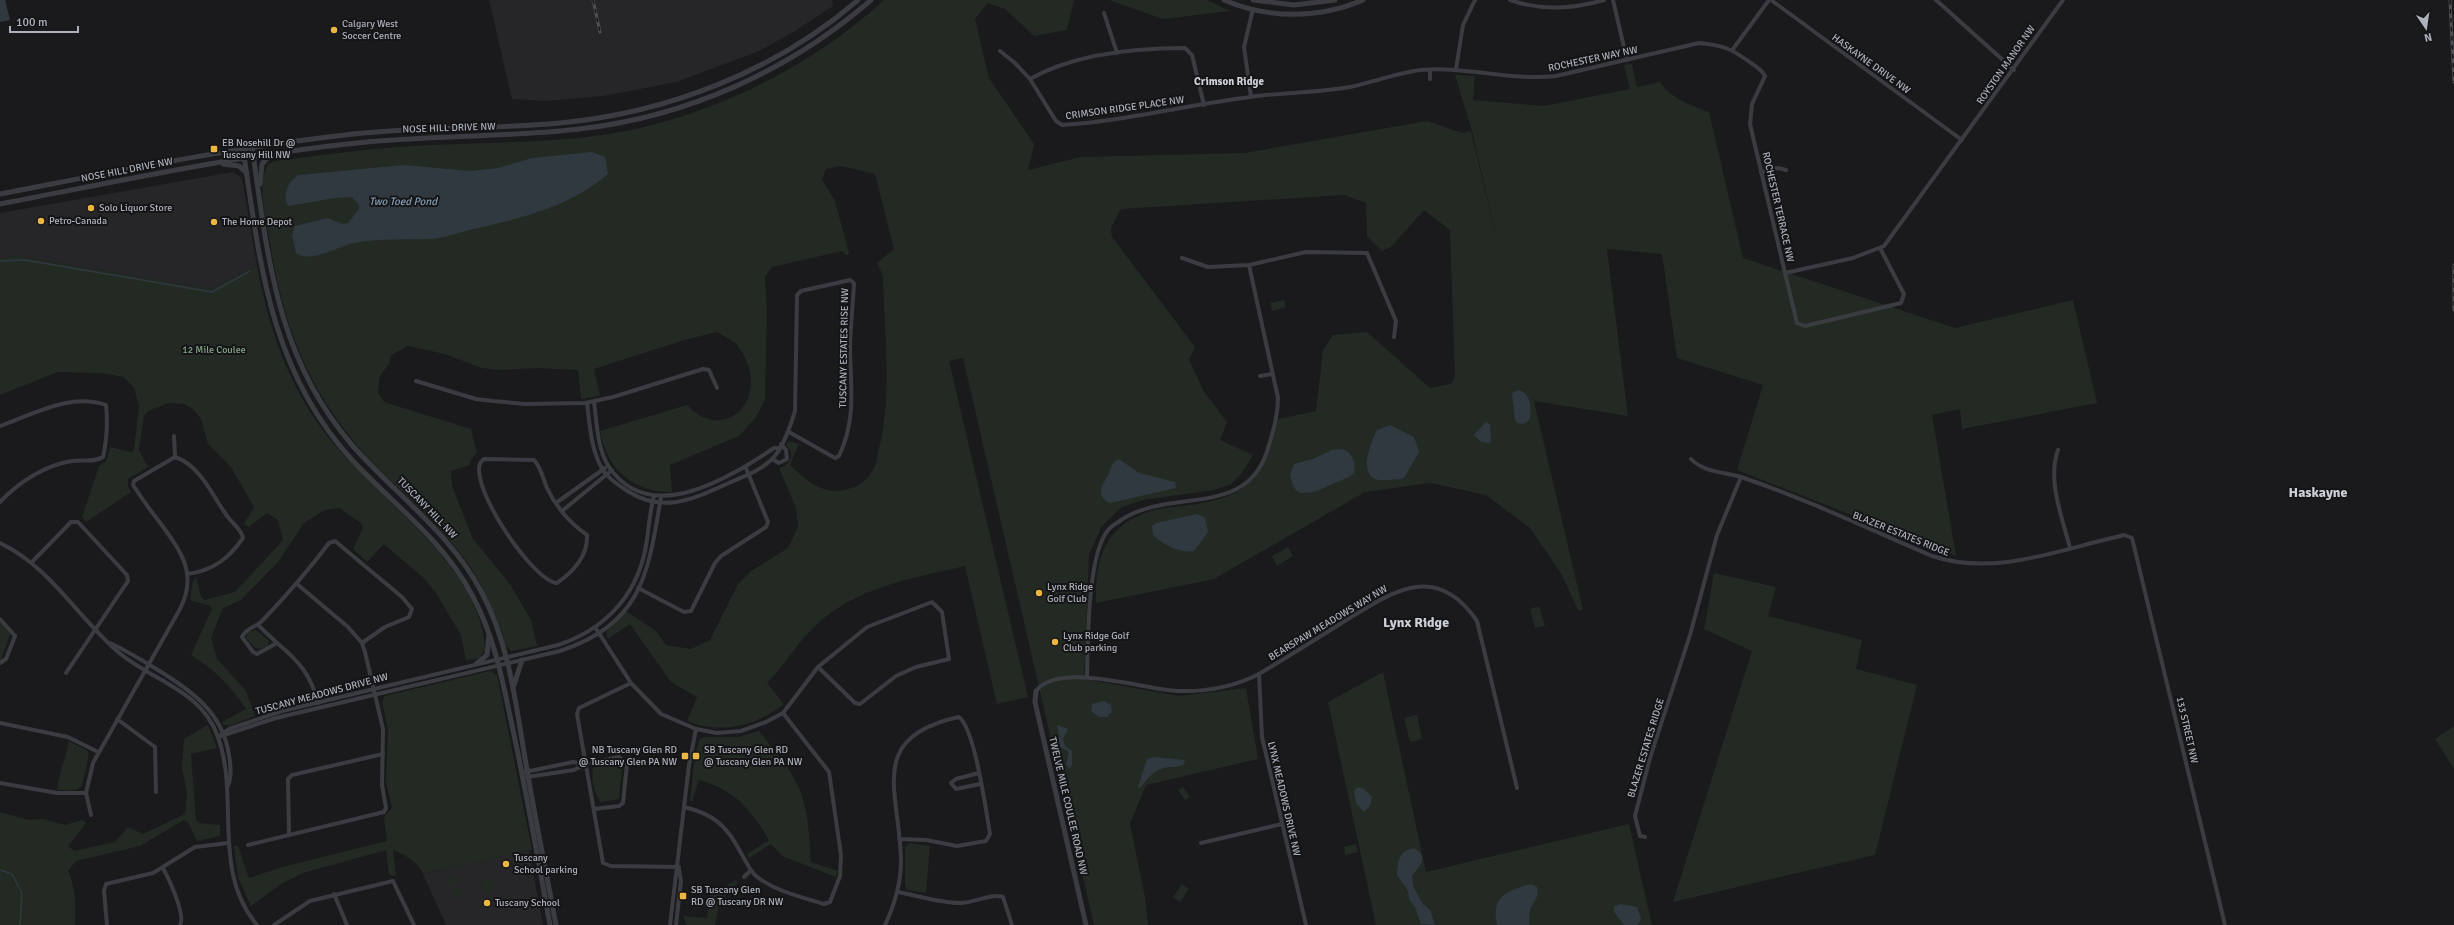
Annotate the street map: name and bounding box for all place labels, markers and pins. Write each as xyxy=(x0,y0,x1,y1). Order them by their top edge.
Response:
place label: Calgary West Soccer Centre xyxy=(342,18,401,42)
marker: Calgary West Soccer Centre xyxy=(329,25,339,35)
place label: EB Nosehill Dr @ Tuscany Hill NW xyxy=(222,137,296,161)
marker: EB Nosehill Dr @ Tuscany Hill NW xyxy=(209,144,219,154)
place label: Solo Liquor Store xyxy=(99,202,172,214)
marker: Solo Liquor Store xyxy=(86,203,96,213)
place label: Petro-Canada xyxy=(49,215,107,227)
marker: Petro-Canada xyxy=(36,216,46,226)
place label: The Home Depot xyxy=(222,216,293,228)
marker: The Home Depot xyxy=(209,217,219,227)
place label: Lynx Ridge Golf Club xyxy=(1047,581,1093,605)
marker: Lynx Ridge Golf Club xyxy=(1034,588,1044,598)
place label: Lynx Ridge Golf Club parking xyxy=(1063,630,1130,654)
marker: Lynx Ridge Golf Club parking xyxy=(1050,637,1060,647)
place label: NB Tuscany Glen RD @ Tuscany Glen PA NW xyxy=(579,744,677,768)
place label: SB Tuscany Glen RD @ Tuscany Glen PA NW xyxy=(704,744,803,768)
marker: NB Tuscany Glen RD @ Tuscany Glen PA NW xyxy=(680,751,690,761)
marker: SB Tuscany Glen RD @ Tuscany Glen PA NW xyxy=(691,751,701,761)
place label: Tuscany School parking xyxy=(514,852,578,876)
marker: Tuscany School parking xyxy=(501,859,511,869)
place label: SB Tuscany Glen RD @ Tuscany DR NW xyxy=(691,884,784,908)
marker: SB Tuscany Glen RD @ Tuscany DR NW xyxy=(678,891,688,901)
place label: Tuscany School xyxy=(495,897,560,909)
marker: Tuscany School xyxy=(482,898,492,908)

